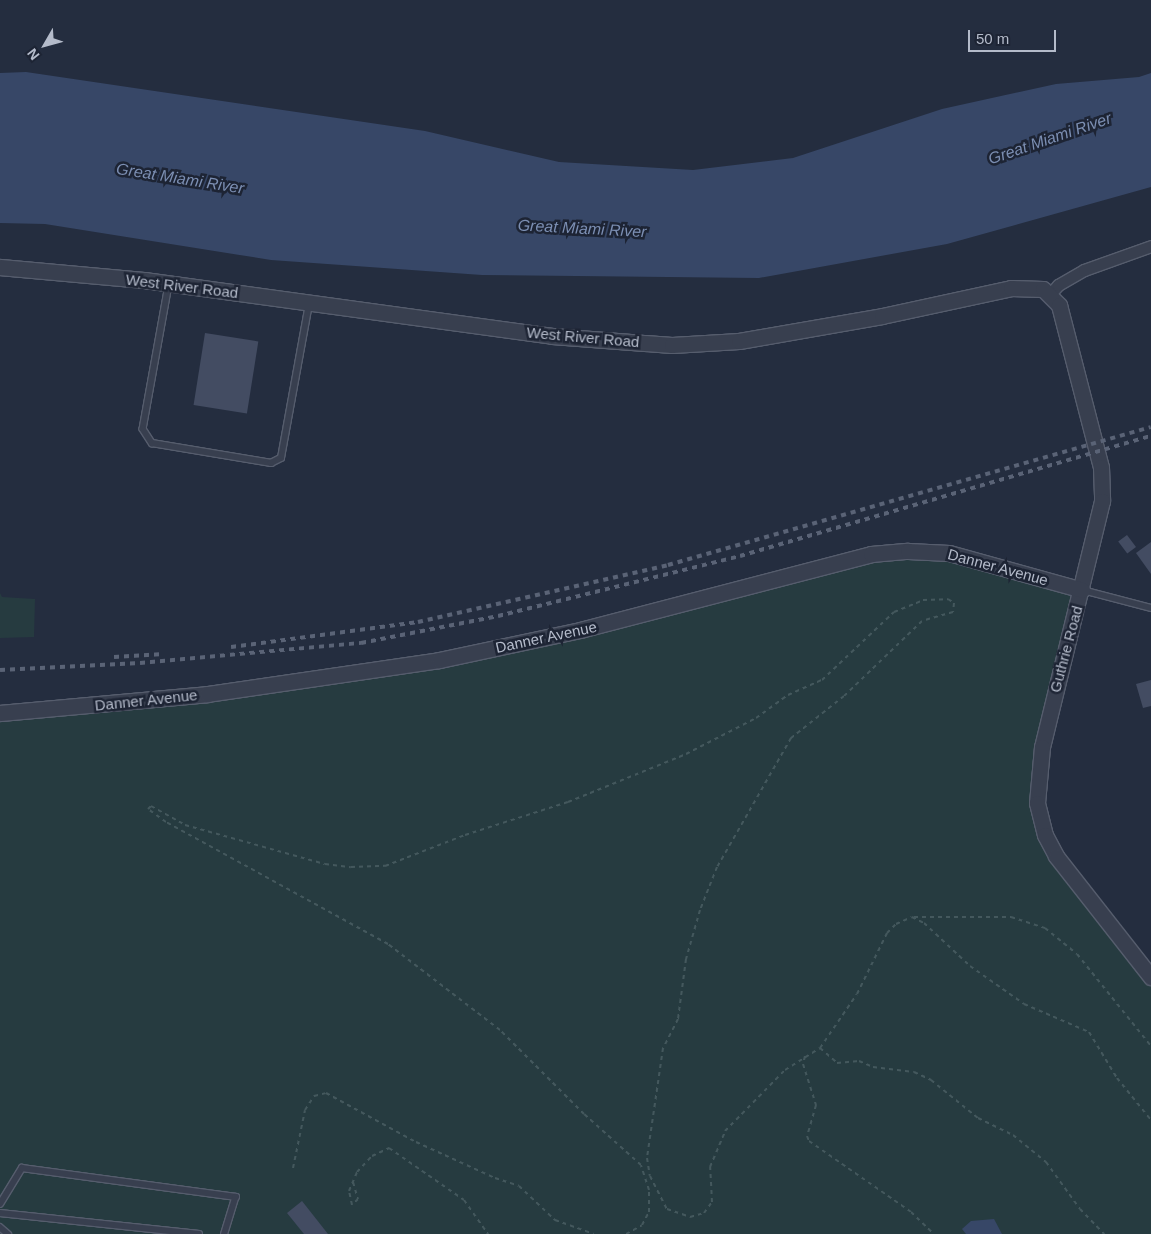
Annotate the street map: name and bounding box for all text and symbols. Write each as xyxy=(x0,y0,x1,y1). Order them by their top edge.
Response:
north arrow xyxy=(20,20,70,70)
scale bar xyxy=(971,20,1058,52)
text: 50 m xyxy=(976,30,1009,47)
text: N xyxy=(24,45,43,63)
water label: Great Miami River xyxy=(986,109,1114,169)
water label: Great Miami River xyxy=(115,159,245,199)
water label: Great Miami River xyxy=(517,216,647,242)
street label: West River Road xyxy=(125,270,239,302)
street label: West River Road xyxy=(526,323,640,351)
street label: Danner Avenue xyxy=(945,545,1051,589)
street label: Guthrie Road xyxy=(1046,604,1086,694)
street label: Danner Avenue xyxy=(493,617,599,657)
street label: Danner Avenue xyxy=(93,686,199,714)

